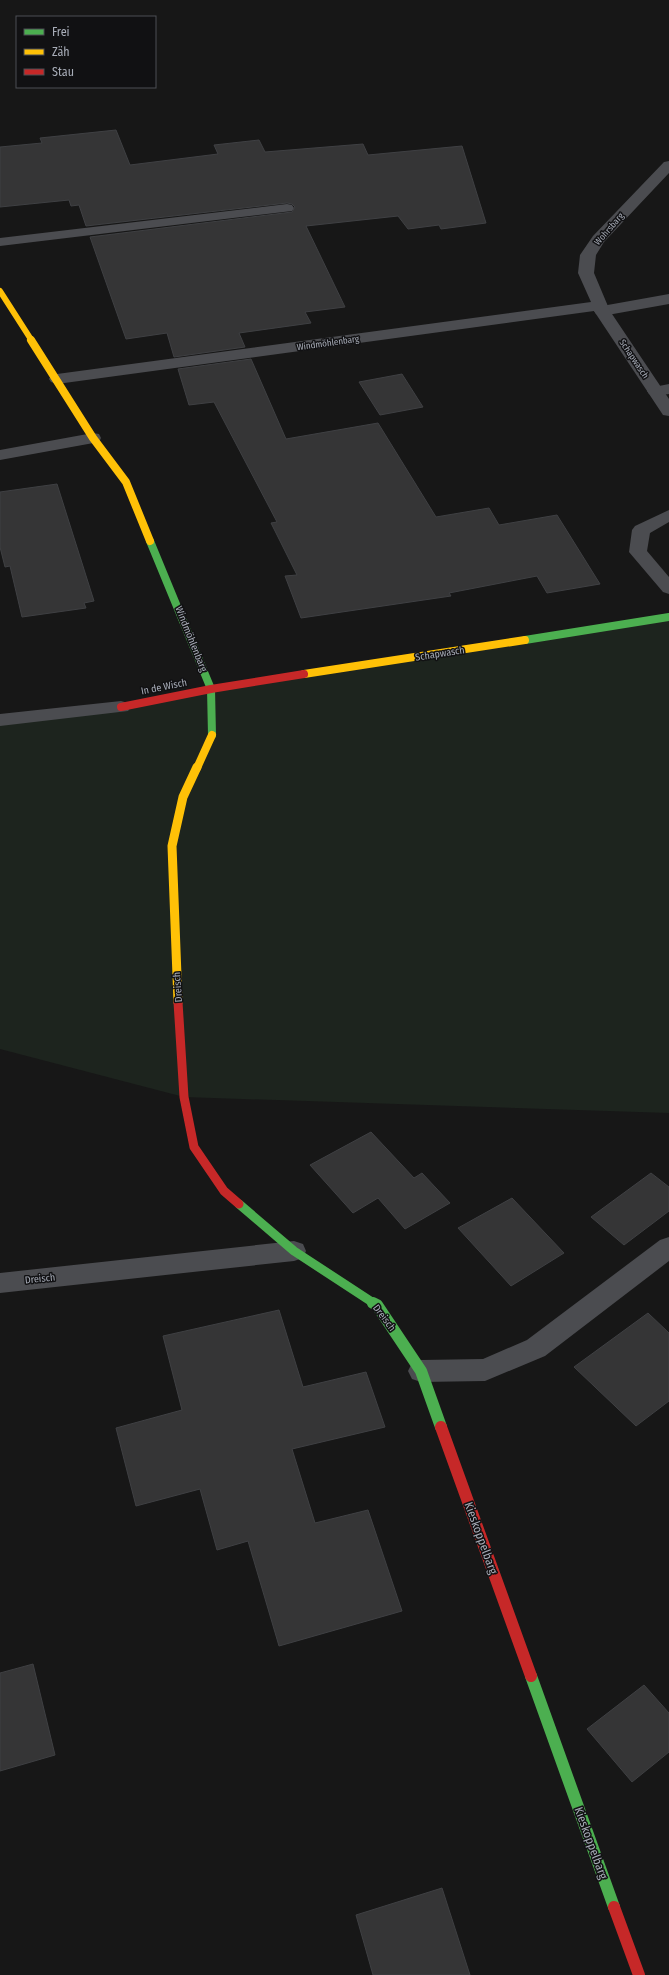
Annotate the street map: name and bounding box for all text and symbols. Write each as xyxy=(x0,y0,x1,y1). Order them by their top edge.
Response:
legend xyxy=(16,16,156,88)
text: Frei xyxy=(52,25,70,39)
text: Zäh xyxy=(52,45,70,59)
text: Stau xyxy=(52,65,74,79)
street label: Wohrsbarg xyxy=(592,210,626,247)
street label: Windmöhlenbarg xyxy=(296,334,361,352)
street label: Schapwasch xyxy=(617,338,651,381)
street label: Windmöhlenbarg xyxy=(172,604,210,674)
street label: Schapwasch xyxy=(414,644,466,664)
street label: In de Wisch xyxy=(140,677,188,697)
street label: Dreisch xyxy=(171,971,185,1003)
street label: Dreisch xyxy=(24,1271,56,1287)
street label: Dreisch xyxy=(370,1302,398,1334)
street label: Kieskoppelbarg xyxy=(461,1500,501,1576)
street label: Kieskoppelbarg xyxy=(571,1805,611,1881)

